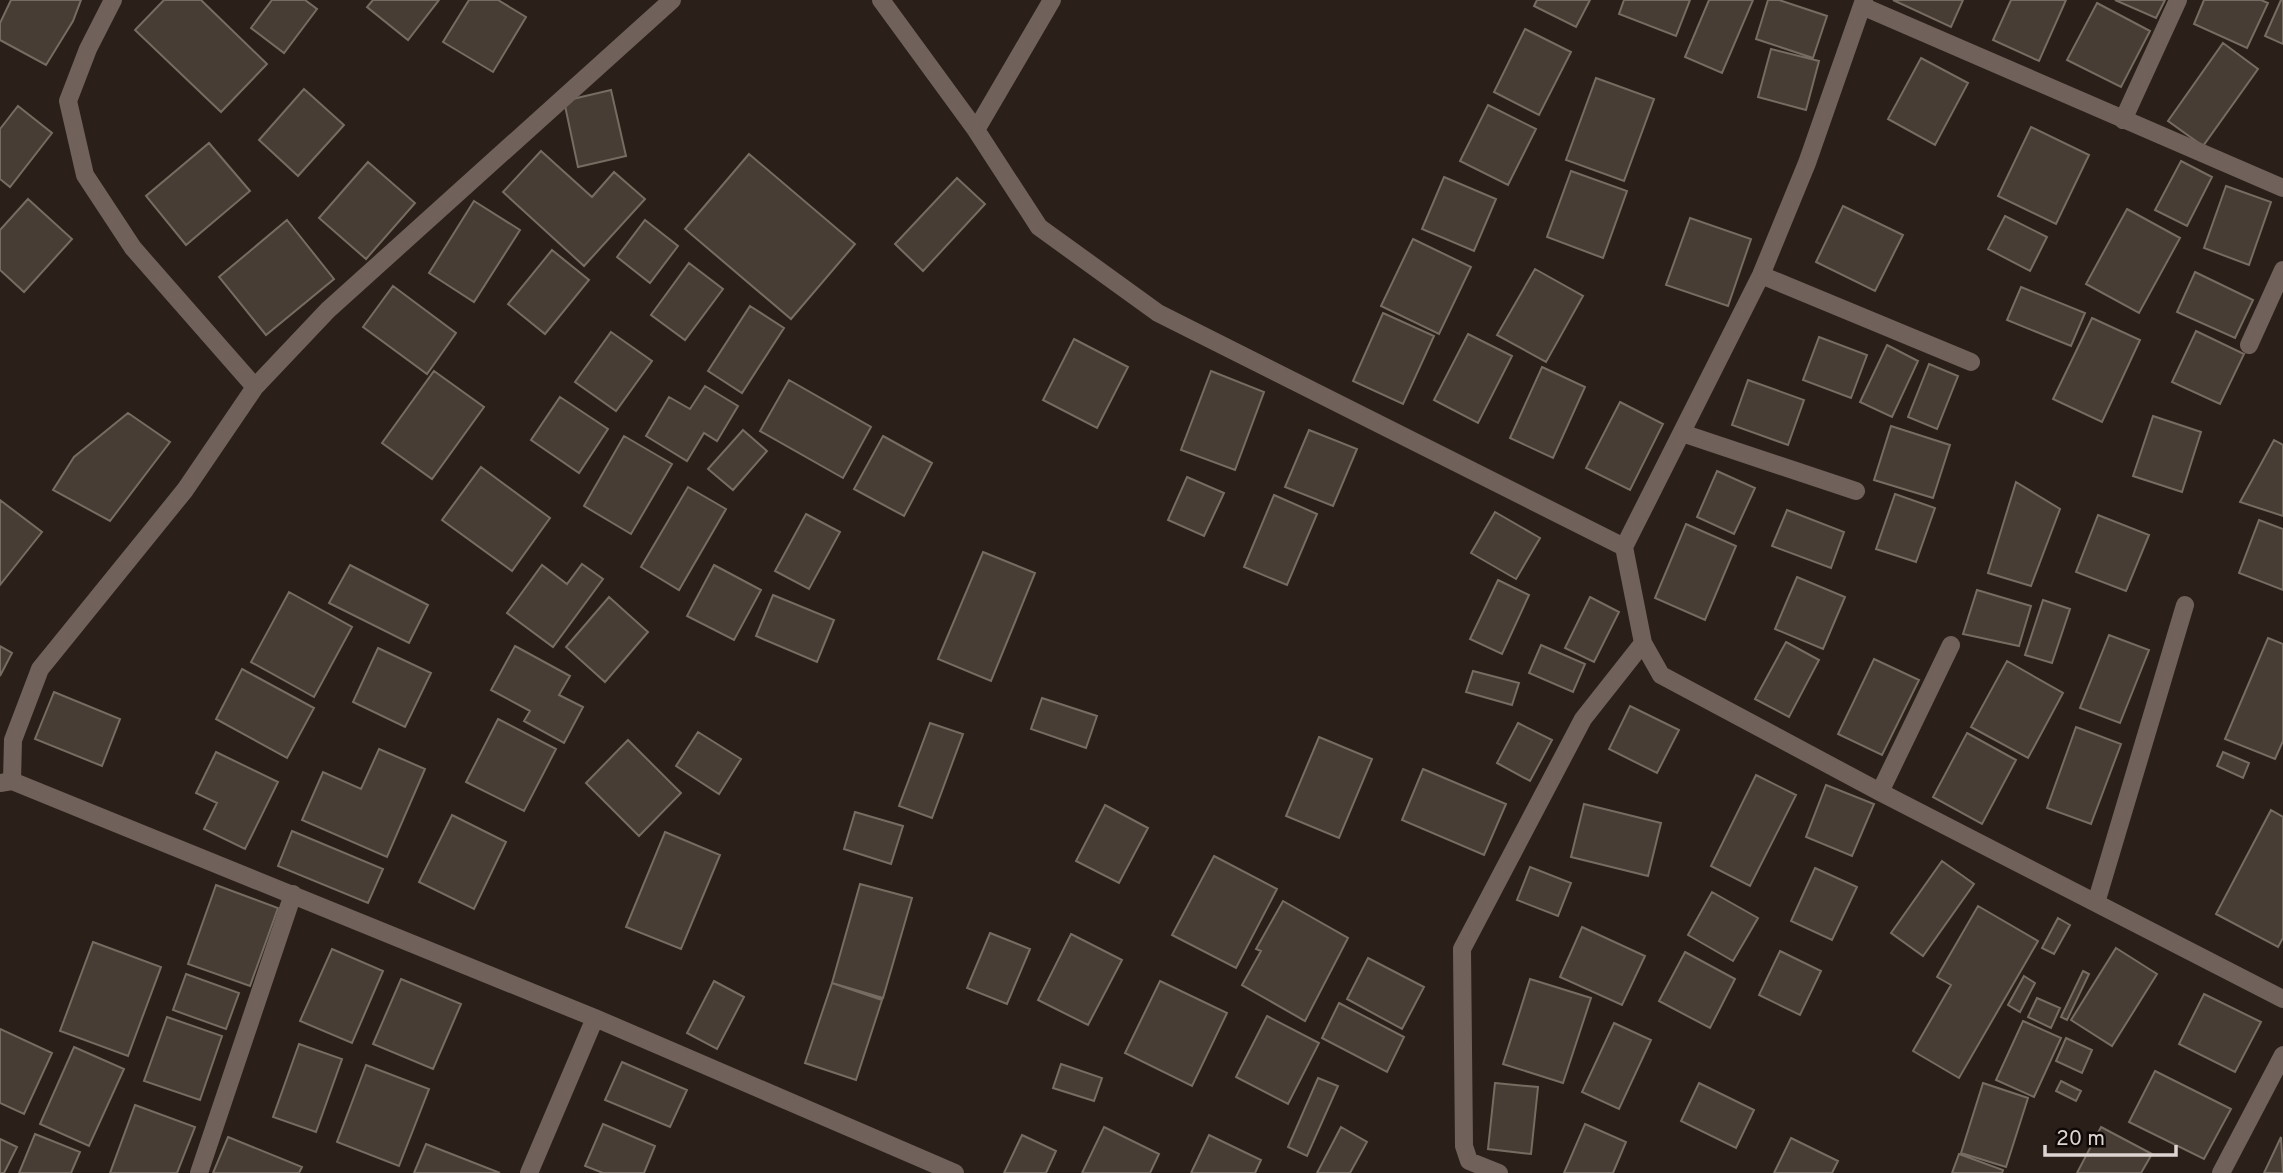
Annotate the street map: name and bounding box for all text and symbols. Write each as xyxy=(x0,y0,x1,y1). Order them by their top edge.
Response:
scale bar xyxy=(2045,1114,2176,1158)
text: 20 m xyxy=(2056,1126,2105,1153)

